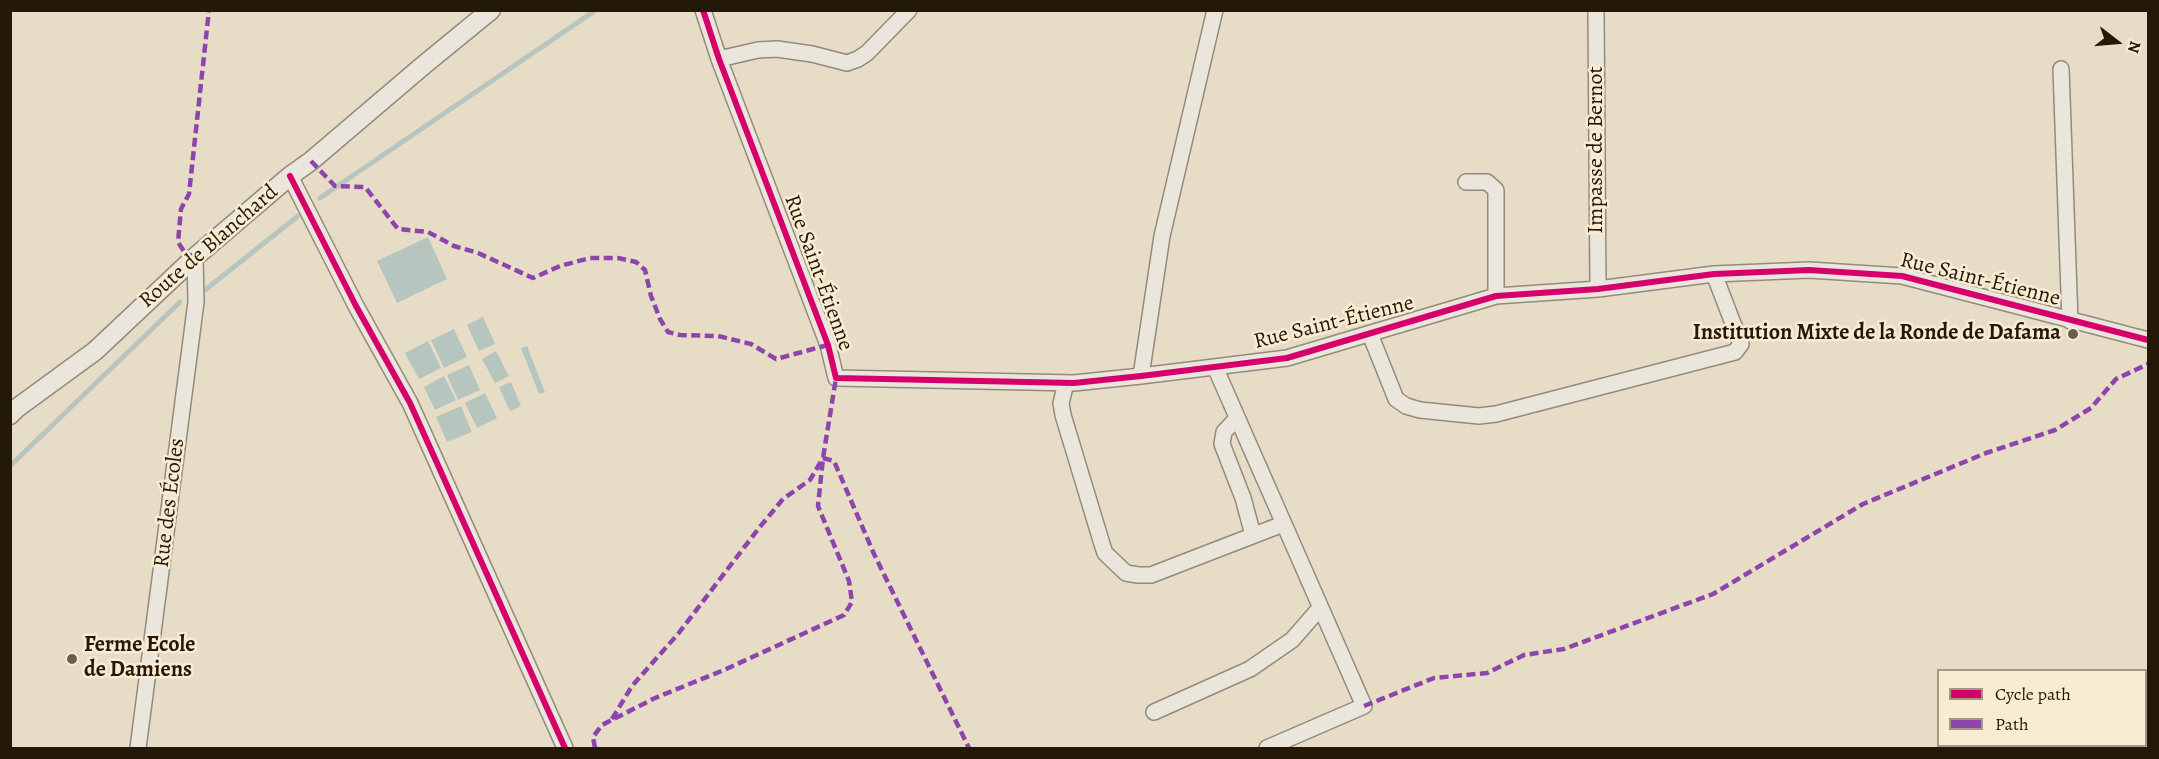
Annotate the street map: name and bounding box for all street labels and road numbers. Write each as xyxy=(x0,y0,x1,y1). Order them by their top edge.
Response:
street label: Impasse de Bernot xyxy=(1584,66,1610,234)
street label: Route de Blanchard xyxy=(134,180,284,314)
street label: Rue Saint-Étienne xyxy=(778,191,858,355)
street label: Rue Saint-Étienne xyxy=(1897,247,2063,313)
street label: Rue Saint-Étienne xyxy=(1251,290,1417,356)
street label: Rue des Écoles xyxy=(149,437,191,569)

